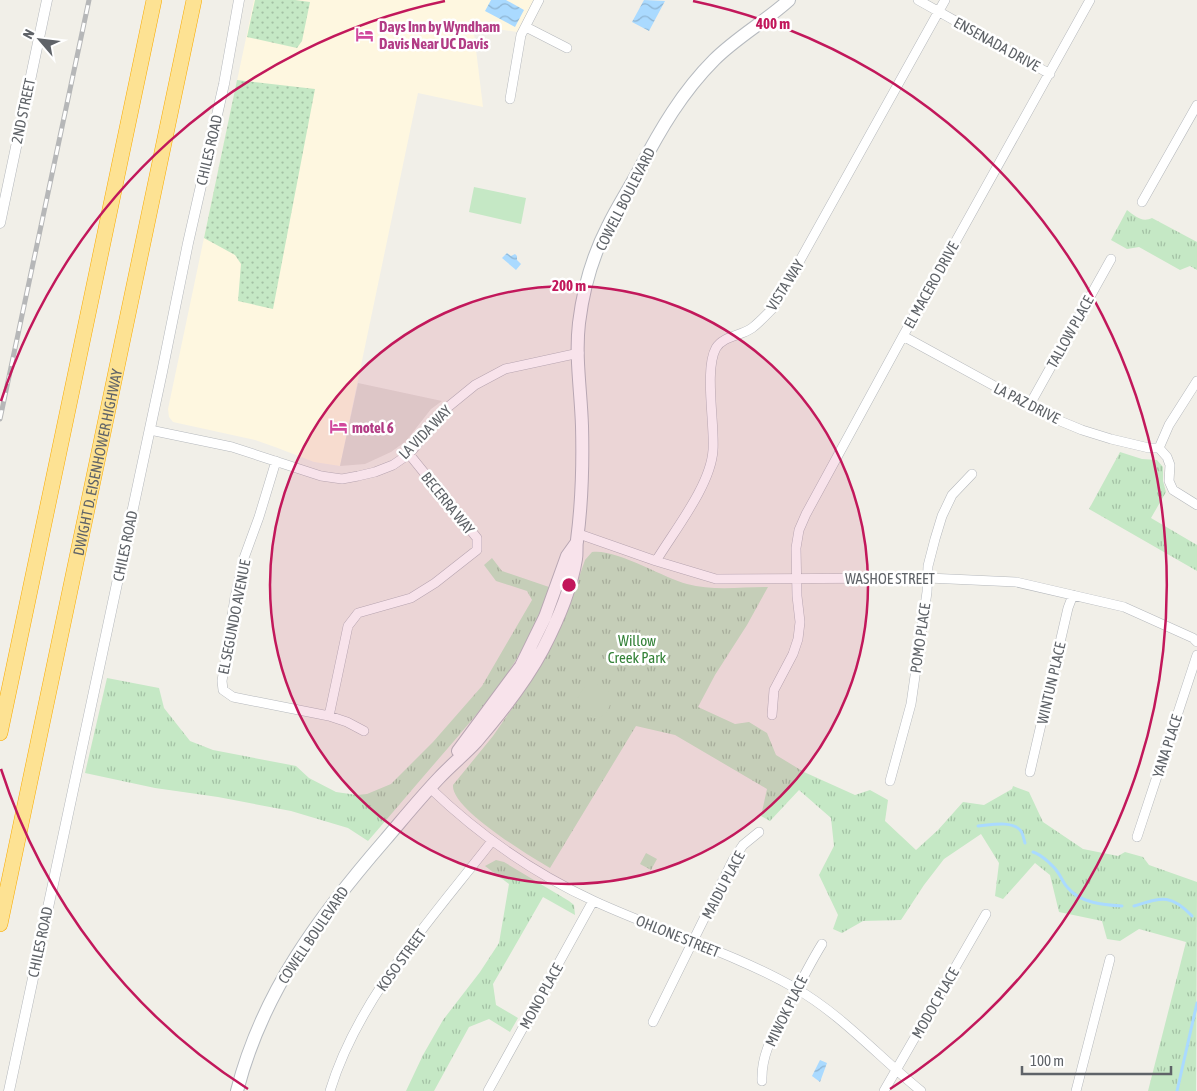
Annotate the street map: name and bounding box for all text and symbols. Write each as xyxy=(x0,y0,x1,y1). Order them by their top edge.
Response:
street label: ENSENADA DRIVE xyxy=(951,13,1043,75)
north arrow xyxy=(15,15,65,65)
text: 400 m xyxy=(755,15,790,32)
place label: Days Inn by Wyndham Davis Near UC Davis xyxy=(379,18,500,52)
hotel icon: Days Inn by Wyndham Davis Near UC Davis xyxy=(355,25,375,45)
text: N xyxy=(20,26,38,41)
street label: 2ND STREET xyxy=(8,76,38,145)
street label: CHILES ROAD xyxy=(193,113,225,187)
street label: COWELL BOULEVARD xyxy=(592,145,658,253)
street label: EL MACERO DRIVE xyxy=(900,238,962,331)
street label: VISTA WAY xyxy=(763,256,807,314)
text: 200 m xyxy=(552,277,586,294)
street label: TALLOW PLACE xyxy=(1043,292,1097,371)
street label: DWIGHT D. EISENHOWER HIGHWAY xyxy=(69,367,125,557)
street label: LA PAZ DRIVE xyxy=(991,379,1063,427)
street label: LA VIDA WAY xyxy=(395,401,455,462)
hotel icon: motel 6 xyxy=(328,417,348,437)
place label: motel 6 xyxy=(352,419,394,436)
street label: BECERRA WAY xyxy=(418,469,478,538)
street label: CHILES ROAD xyxy=(109,509,141,583)
street label: EL SEGUNDO AVENUE xyxy=(215,558,254,676)
street label: WASHOE STREET xyxy=(845,570,935,587)
centre of rings xyxy=(560,576,578,594)
street label: POMO PLACE xyxy=(907,601,933,674)
park label: Willow Creek Park xyxy=(608,632,667,666)
street label: WINTUN PLACE xyxy=(1033,640,1069,726)
street label: YANA PLACE xyxy=(1149,712,1185,780)
street label: MAIDU PLACE xyxy=(698,848,748,922)
street label: COWELL BOULEVARD xyxy=(274,883,352,987)
street label: CHILES ROAD xyxy=(24,905,56,979)
street label: OHLONE STREET xyxy=(634,911,723,961)
street label: KOSO STREET xyxy=(373,925,429,994)
street label: MONO PLACE xyxy=(516,960,566,1032)
street label: MODOC PLACE xyxy=(908,964,962,1041)
street label: MIWOK PLACE xyxy=(762,972,811,1049)
scale bar xyxy=(1022,1044,1171,1076)
text: 100 m xyxy=(1030,1052,1064,1069)

